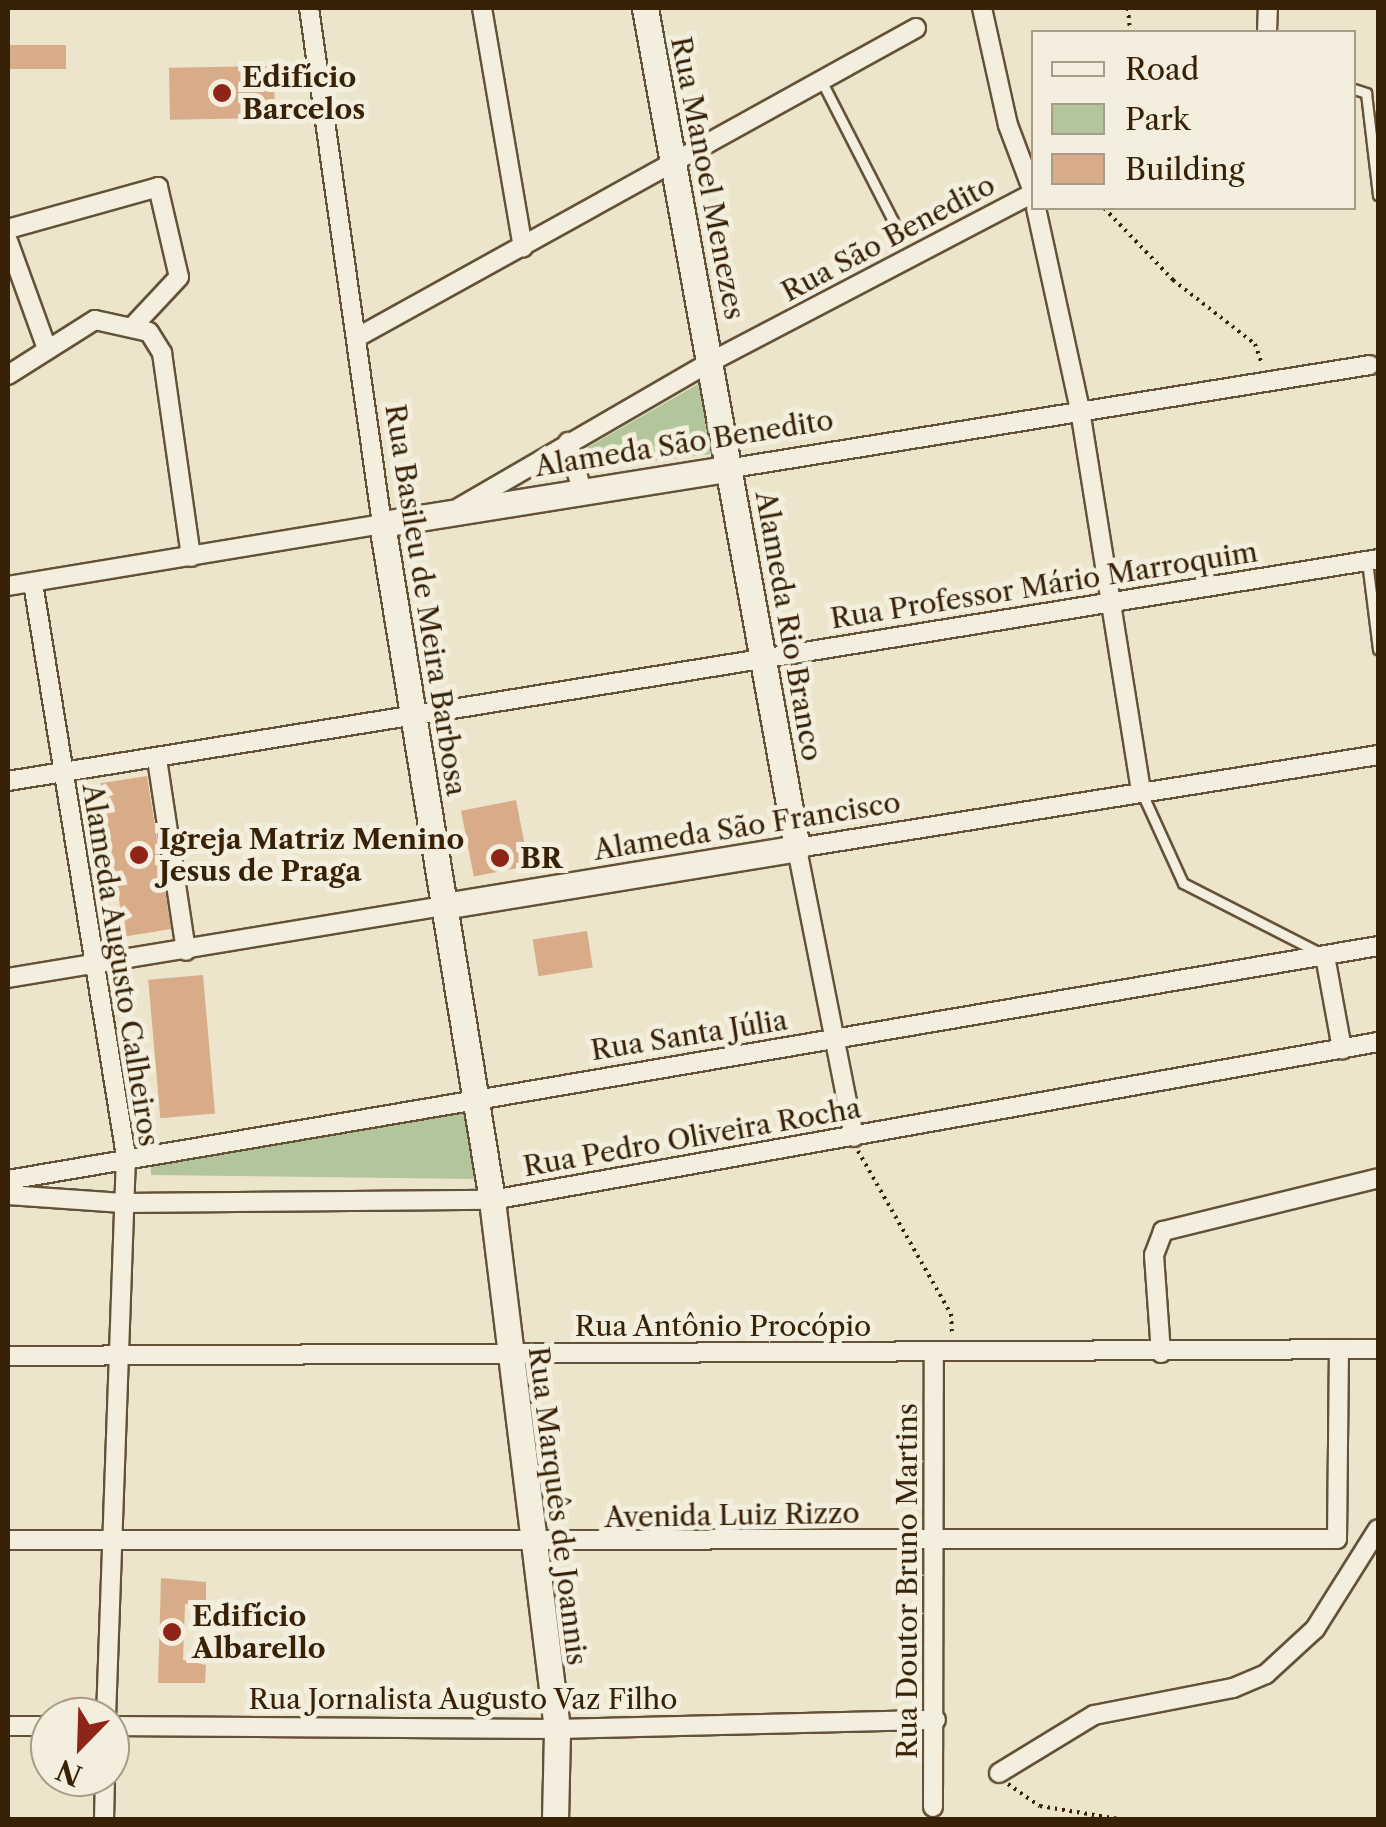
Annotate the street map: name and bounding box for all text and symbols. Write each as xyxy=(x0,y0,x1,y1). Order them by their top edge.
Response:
legend xyxy=(1031,30,1356,210)
street label: Rua Manoel Menezes xyxy=(664,34,752,322)
text: Road xyxy=(1125,51,1199,88)
place label: Edifício Barcelos xyxy=(242,60,365,126)
marker: Edifício Barcelos xyxy=(211,82,233,104)
text: Park xyxy=(1125,101,1190,138)
text: Building xyxy=(1125,151,1245,188)
street label: Rua São Benedito xyxy=(775,168,1001,308)
street label: Rua Basileu de Meira Barbosa xyxy=(378,401,474,799)
street label: Alameda São Benedito xyxy=(532,403,836,483)
street label: Alameda Rio Branco xyxy=(749,488,829,764)
street label: Rua Professor Mário Marroquim xyxy=(828,535,1260,635)
street label: Alameda Augusto Calheiros xyxy=(76,781,166,1149)
street label: Alameda São Francisco xyxy=(591,785,903,867)
place label: Igreja Matriz Menino Jesus de Praga xyxy=(159,822,465,888)
place label: BR xyxy=(520,841,562,875)
marker: Igreja Matriz Menino Jesus de Praga xyxy=(128,844,150,866)
marker: BR xyxy=(489,847,511,869)
street label: Rua Santa Júlia xyxy=(588,1003,790,1067)
street label: Rua Pedro Oliveira Rocha xyxy=(520,1091,864,1183)
street label: Rua Antônio Procópio xyxy=(574,1309,872,1343)
street label: Rua Marquês de Joannis xyxy=(522,1345,594,1667)
street label: Rua Doutor Bruno Martins xyxy=(890,1403,924,1759)
street label: Avenida Luiz Rizzo xyxy=(604,1496,860,1534)
place label: Edifício Albarello xyxy=(192,1599,326,1665)
marker: Edifício Albarello xyxy=(161,1621,183,1643)
street label: Rua Jornalista Augusto Vaz Filho xyxy=(247,1682,679,1716)
north arrow xyxy=(30,1697,130,1797)
text: N xyxy=(51,1752,87,1793)

